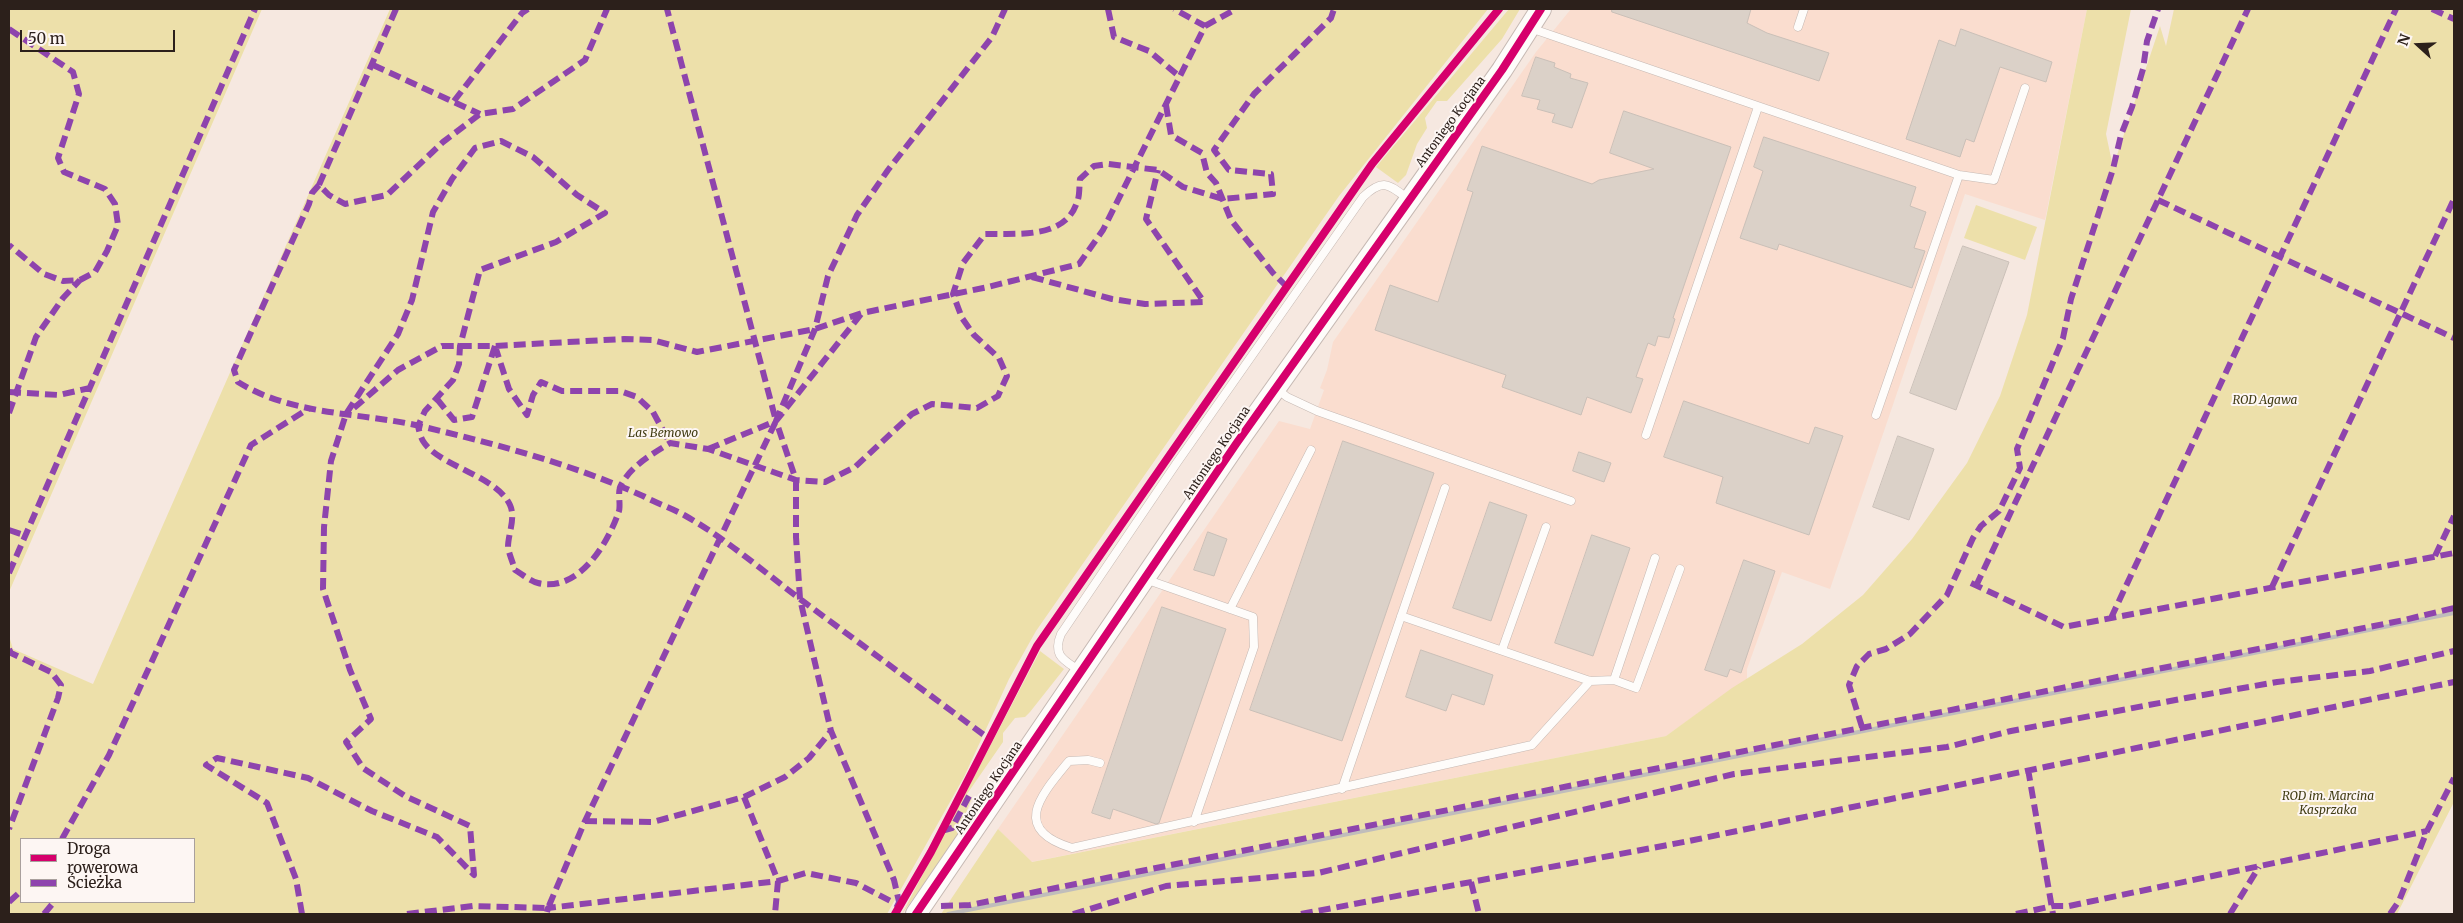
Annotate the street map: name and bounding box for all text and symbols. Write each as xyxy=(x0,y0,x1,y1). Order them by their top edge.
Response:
scale bar xyxy=(22,20,178,52)
north arrow xyxy=(2393,20,2443,70)
text: 50 m xyxy=(28,29,65,48)
text: N xyxy=(2394,32,2414,48)
street label: Antoniego Kocjana xyxy=(1413,74,1489,170)
park label: ROD Agawa xyxy=(2233,394,2297,408)
street label: Antoniego Kocjana xyxy=(1181,404,1253,502)
park label: Las Bemowo xyxy=(628,427,698,441)
street label: Antoniego Kocjana xyxy=(953,739,1025,837)
park label: ROD im. Marcina Kasprzaka xyxy=(2282,790,2374,818)
legend xyxy=(20,838,195,903)
text: Droga rowerowa xyxy=(67,839,138,877)
text: Ścieżka xyxy=(67,873,122,892)

